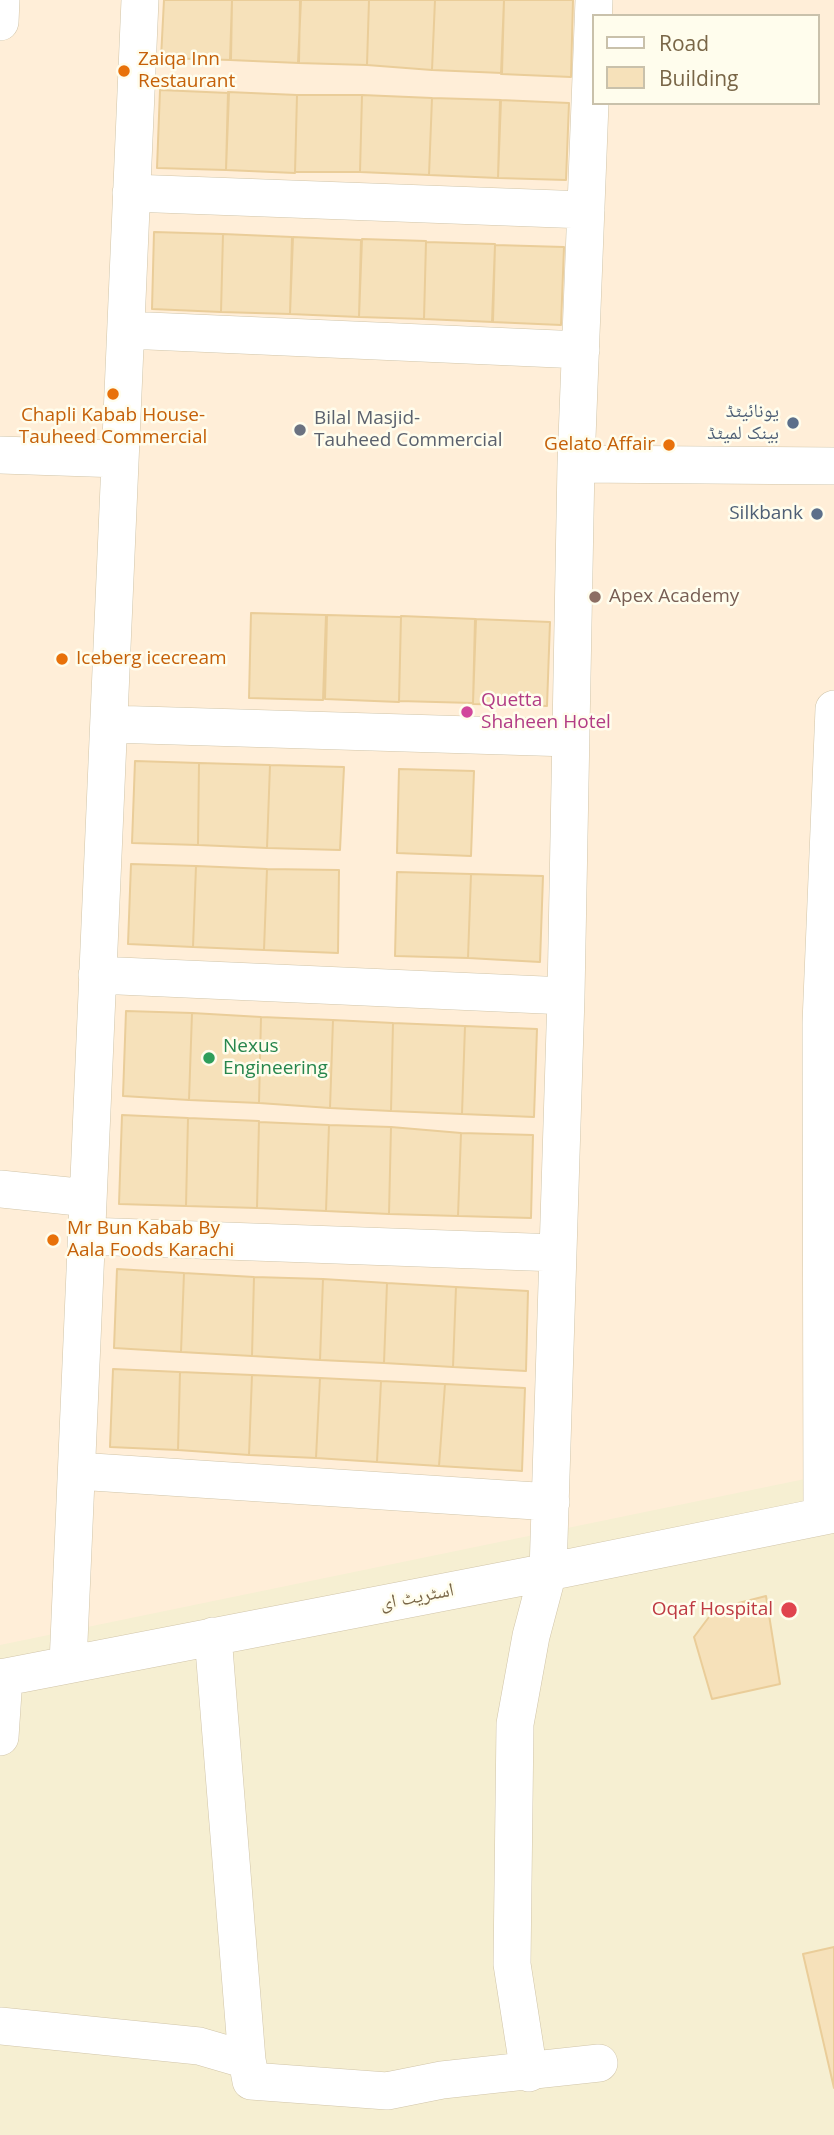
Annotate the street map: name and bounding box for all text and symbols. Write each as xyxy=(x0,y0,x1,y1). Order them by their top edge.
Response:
legend xyxy=(592,14,820,105)
text: Road xyxy=(659,29,709,57)
place label: Zaiqa Inn Restaurant xyxy=(138,49,235,93)
marker: Zaiqa Inn Restaurant xyxy=(116,63,132,79)
text: Building xyxy=(659,64,738,92)
marker: Chapli Kabab House- Tauheed Commercial xyxy=(105,386,121,402)
place label: یونائیٹڈ بینک لمیٹڈ xyxy=(707,401,779,445)
place label: Chapli Kabab House- Tauheed Commercial xyxy=(19,405,207,449)
place label: Bilal Masjid- Tauheed Commercial xyxy=(314,408,502,452)
marker: یونائیٹڈ بینک لمیٹڈ xyxy=(785,415,801,431)
marker: Bilal Masjid- Tauheed Commercial xyxy=(292,422,308,438)
place label: Gelato Affair xyxy=(544,434,655,456)
marker: Gelato Affair xyxy=(661,437,677,453)
place label: Silkbank xyxy=(729,503,803,525)
marker: Silkbank xyxy=(809,506,825,522)
place label: Apex Academy xyxy=(609,586,739,608)
marker: Apex Academy xyxy=(587,589,603,605)
place label: Iceberg icecream xyxy=(76,648,227,670)
marker: Iceberg icecream xyxy=(54,651,70,667)
place label: Quetta Shaheen Hotel xyxy=(481,690,611,734)
marker: Quetta Shaheen Hotel xyxy=(459,704,475,720)
place label: Nexus Engineering xyxy=(223,1036,328,1080)
marker: Nexus Engineering xyxy=(201,1050,217,1066)
place label: Mr Bun Kabab By Aala Foods Karachi xyxy=(67,1218,234,1262)
marker: Mr Bun Kabab By Aala Foods Karachi xyxy=(45,1232,61,1248)
street label: اسٹریٹ ای xyxy=(378,1579,456,1615)
place label: Oqaf Hospital xyxy=(652,1599,773,1621)
marker: Oqaf Hospital xyxy=(779,1600,799,1620)

